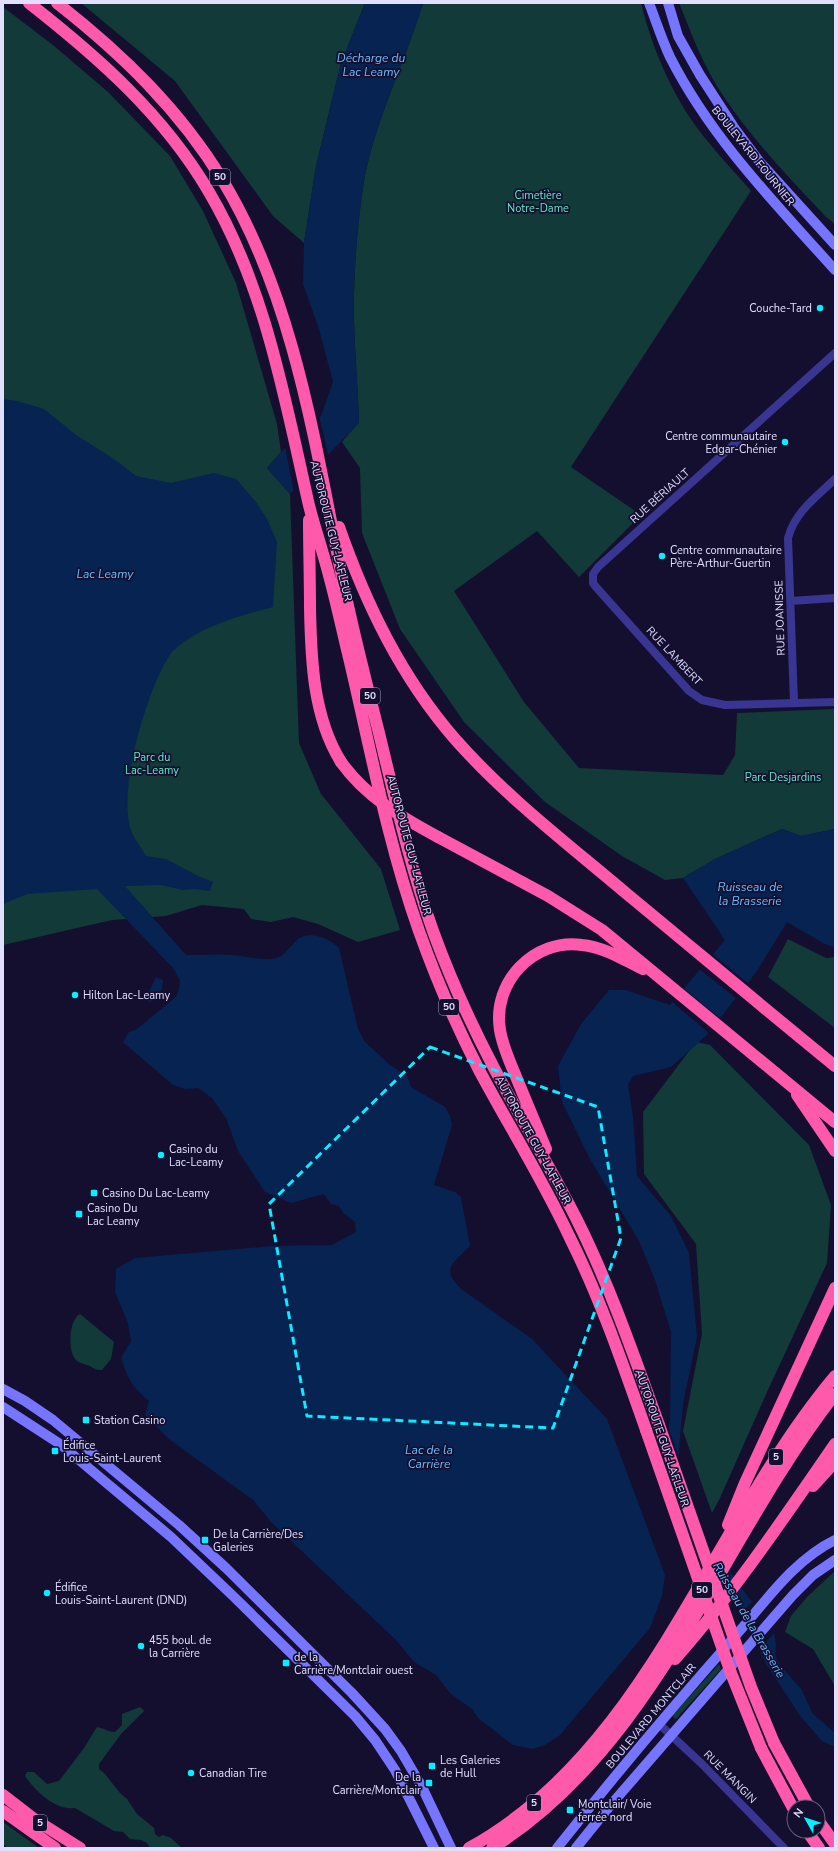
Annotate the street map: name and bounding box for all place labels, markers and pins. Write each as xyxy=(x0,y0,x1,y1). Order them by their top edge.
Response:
place label: Couche-Tard xyxy=(749,301,812,316)
marker: Couche-Tard xyxy=(815,303,825,313)
place label: Centre communautaire Edgar-Chénier xyxy=(665,429,777,457)
marker: Centre communautaire Edgar-Chénier xyxy=(780,437,790,447)
place label: Centre communautaire Père-Arthur-Guertin xyxy=(670,543,782,571)
marker: Centre communautaire Père-Arthur-Guertin xyxy=(657,551,667,561)
place label: Hilton Lac-Leamy xyxy=(83,988,170,1003)
marker: Hilton Lac-Leamy xyxy=(70,990,80,1000)
place label: Casino du Lac-Leamy xyxy=(169,1142,223,1170)
marker: Casino du Lac-Leamy xyxy=(156,1150,166,1160)
place label: Casino Du Lac-Leamy xyxy=(102,1186,210,1201)
marker: Casino Du Lac-Leamy xyxy=(89,1188,99,1198)
place label: Casino Du Lac Leamy xyxy=(87,1201,140,1229)
marker: Casino Du Lac Leamy xyxy=(74,1209,84,1219)
place label: Station Casino xyxy=(94,1413,165,1428)
marker: Station Casino xyxy=(81,1415,91,1425)
place label: Édifice Louis-Saint-Laurent xyxy=(63,1437,161,1466)
marker: Édifice Louis-Saint-Laurent xyxy=(50,1446,60,1456)
place label: De la Carrière/Des Galeries xyxy=(213,1527,303,1555)
marker: De la Carrière/Des Galeries xyxy=(200,1535,210,1545)
place label: Édifice Louis-Saint-Laurent (DND) xyxy=(55,1579,187,1608)
marker: Édifice Louis-Saint-Laurent (DND) xyxy=(42,1588,52,1598)
place label: 455 boul. de la Carrière xyxy=(149,1633,211,1661)
marker: 455 boul. de la Carrière xyxy=(136,1641,146,1651)
place label: de la Carrière/Montclair ouest xyxy=(294,1650,413,1678)
marker: de la Carrière/Montclair ouest xyxy=(281,1658,291,1668)
place label: Les Galeries de Hull xyxy=(440,1753,500,1781)
marker: Les Galeries de Hull xyxy=(427,1761,437,1771)
place label: Canadian Tire xyxy=(199,1766,267,1781)
marker: Canadian Tire xyxy=(186,1768,196,1778)
place label: De la Carrière/Montclair xyxy=(333,1770,421,1798)
marker: De la Carrière/Montclair xyxy=(424,1778,434,1788)
place label: Montclair/ Voie ferrée nord xyxy=(578,1797,652,1825)
marker: Montclair/ Voie ferrée nord xyxy=(565,1805,575,1815)

